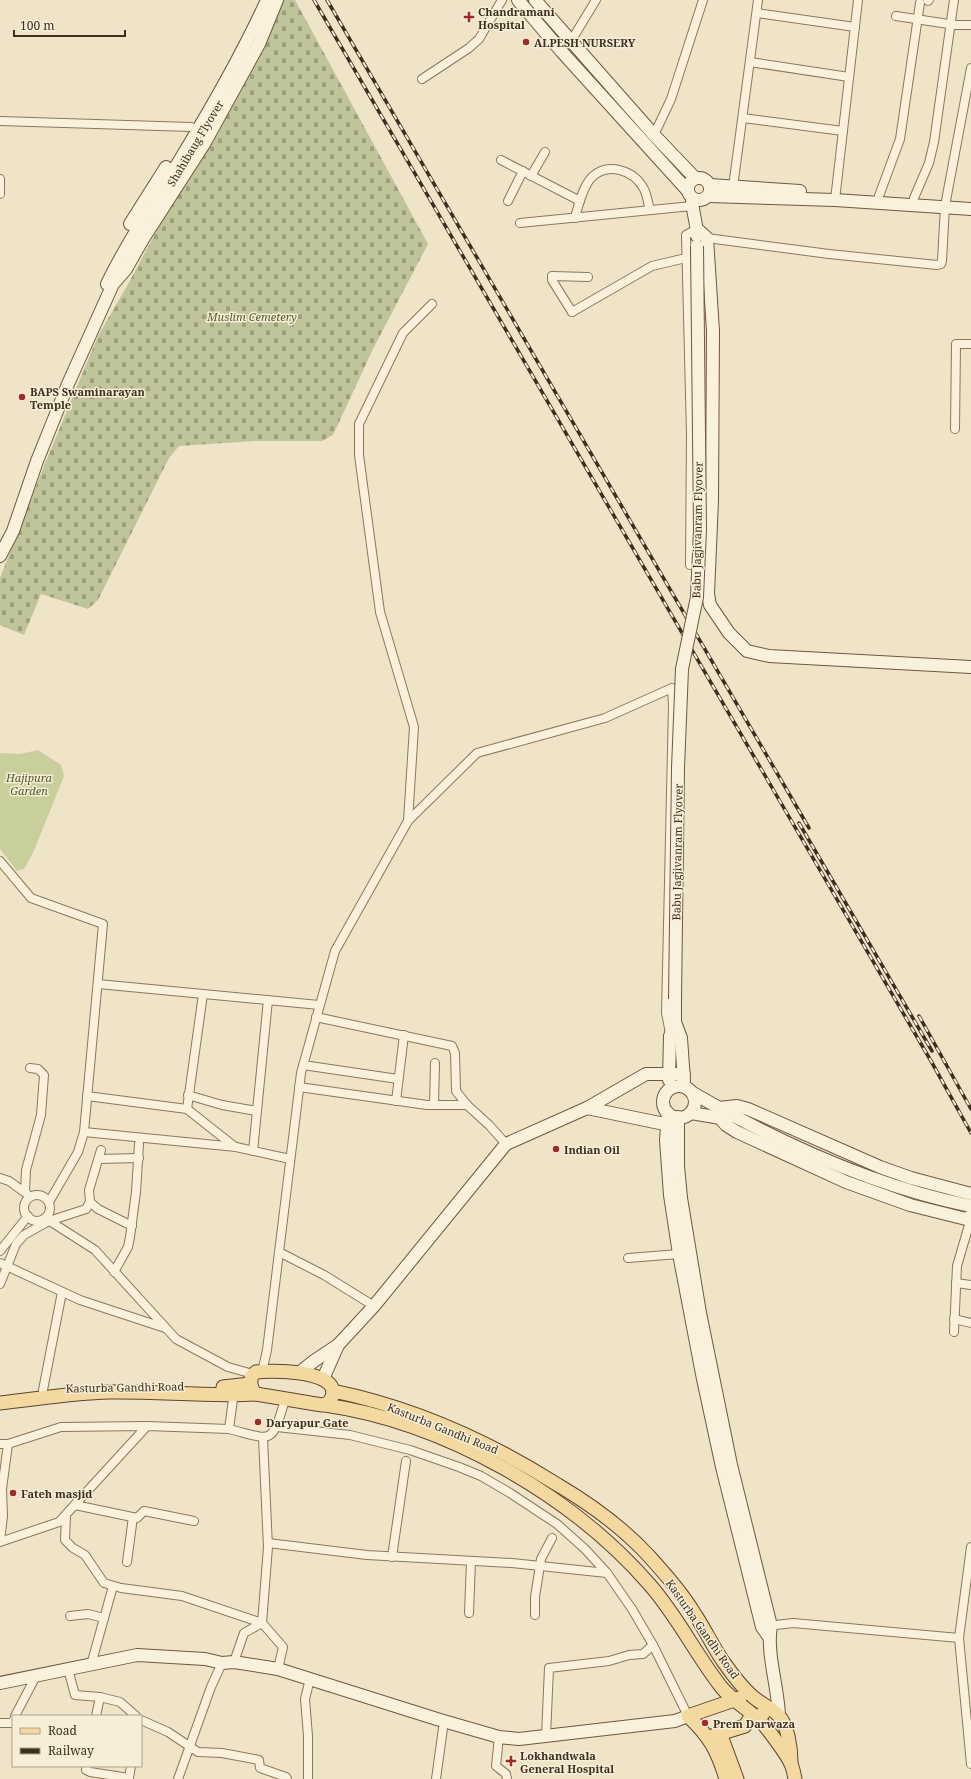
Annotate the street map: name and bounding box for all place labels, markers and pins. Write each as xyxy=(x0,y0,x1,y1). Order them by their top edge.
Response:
place label: Chandramani Hospital xyxy=(478,4,555,32)
marker: Chandramani Hospital xyxy=(463,11,475,23)
place label: ALPESH NURSERY xyxy=(534,35,636,50)
marker: ALPESH NURSERY xyxy=(521,37,531,47)
place label: BAPS Swaminarayan Temple xyxy=(30,384,146,412)
marker: BAPS Swaminarayan Temple xyxy=(17,392,27,402)
place label: Indian Oil xyxy=(564,1142,620,1157)
marker: Indian Oil xyxy=(551,1144,561,1154)
place label: Daryapur Gate xyxy=(266,1415,349,1430)
marker: Daryapur Gate xyxy=(253,1417,263,1427)
place label: Fateh masjid xyxy=(21,1486,92,1501)
marker: Fateh masjid xyxy=(8,1488,18,1498)
place label: Prem Darwaza xyxy=(713,1716,795,1731)
marker: Prem Darwaza xyxy=(700,1718,710,1728)
place label: Lokhandwala General Hospital xyxy=(520,1748,614,1776)
marker: Lokhandwala General Hospital xyxy=(505,1755,517,1767)

